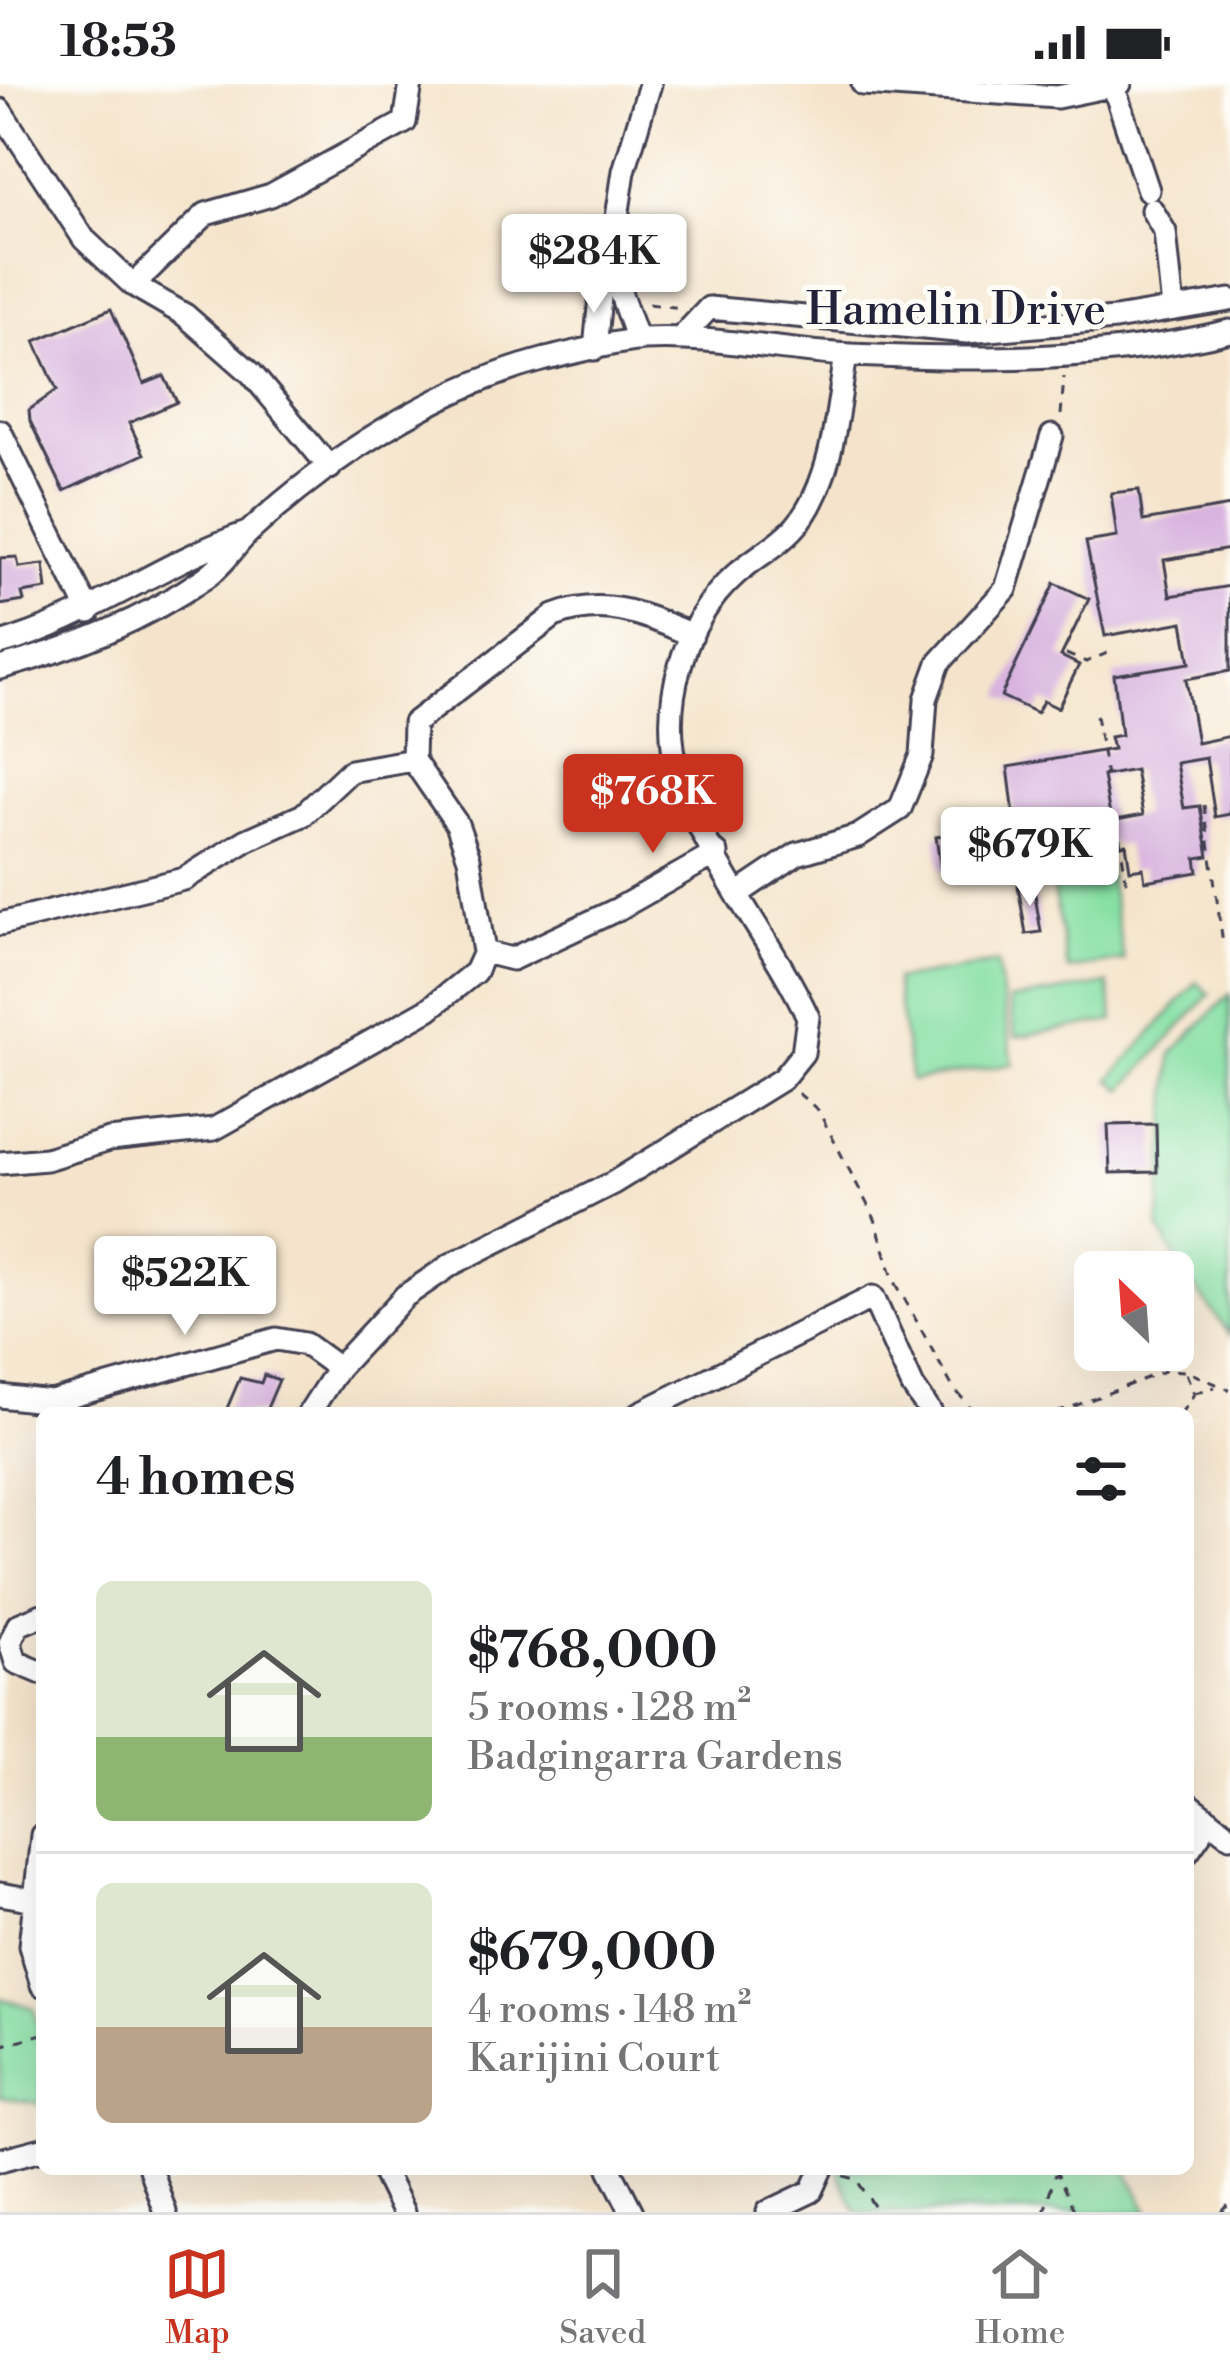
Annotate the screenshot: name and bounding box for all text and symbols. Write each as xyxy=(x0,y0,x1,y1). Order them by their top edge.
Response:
text: 18:53 xyxy=(60,14,177,71)
pin: $284K xyxy=(510,214,678,316)
text: $284K xyxy=(529,228,659,277)
street label: Hamelin Drive xyxy=(806,282,1106,339)
pin: $768K xyxy=(569,754,737,856)
text: $768K xyxy=(590,768,716,817)
pin: $679K xyxy=(946,807,1114,909)
text: $679K xyxy=(968,821,1092,870)
pin: $522K xyxy=(101,1236,269,1338)
text: $522K xyxy=(121,1250,249,1299)
north arrow xyxy=(1074,1251,1194,1371)
map controls xyxy=(1074,1251,1194,1371)
icon: filters xyxy=(1068,1446,1134,1512)
text: 4 homes xyxy=(96,1447,296,1511)
text: $768,000 xyxy=(468,1620,718,1684)
icon: home xyxy=(192,1629,336,1773)
text: 5 rooms · 128 m² xyxy=(468,1684,751,1733)
text: Badgingarra Gardens xyxy=(468,1733,843,1782)
text: $679,000 xyxy=(468,1922,716,1986)
icon: home xyxy=(192,1931,336,2075)
text: 4 rooms · 148 m² xyxy=(468,1986,751,2035)
text: Karijini Court xyxy=(468,2035,720,2084)
tab: Map xyxy=(164,2241,230,2354)
tab: Saved xyxy=(559,2241,646,2354)
tab: Home xyxy=(975,2241,1066,2354)

